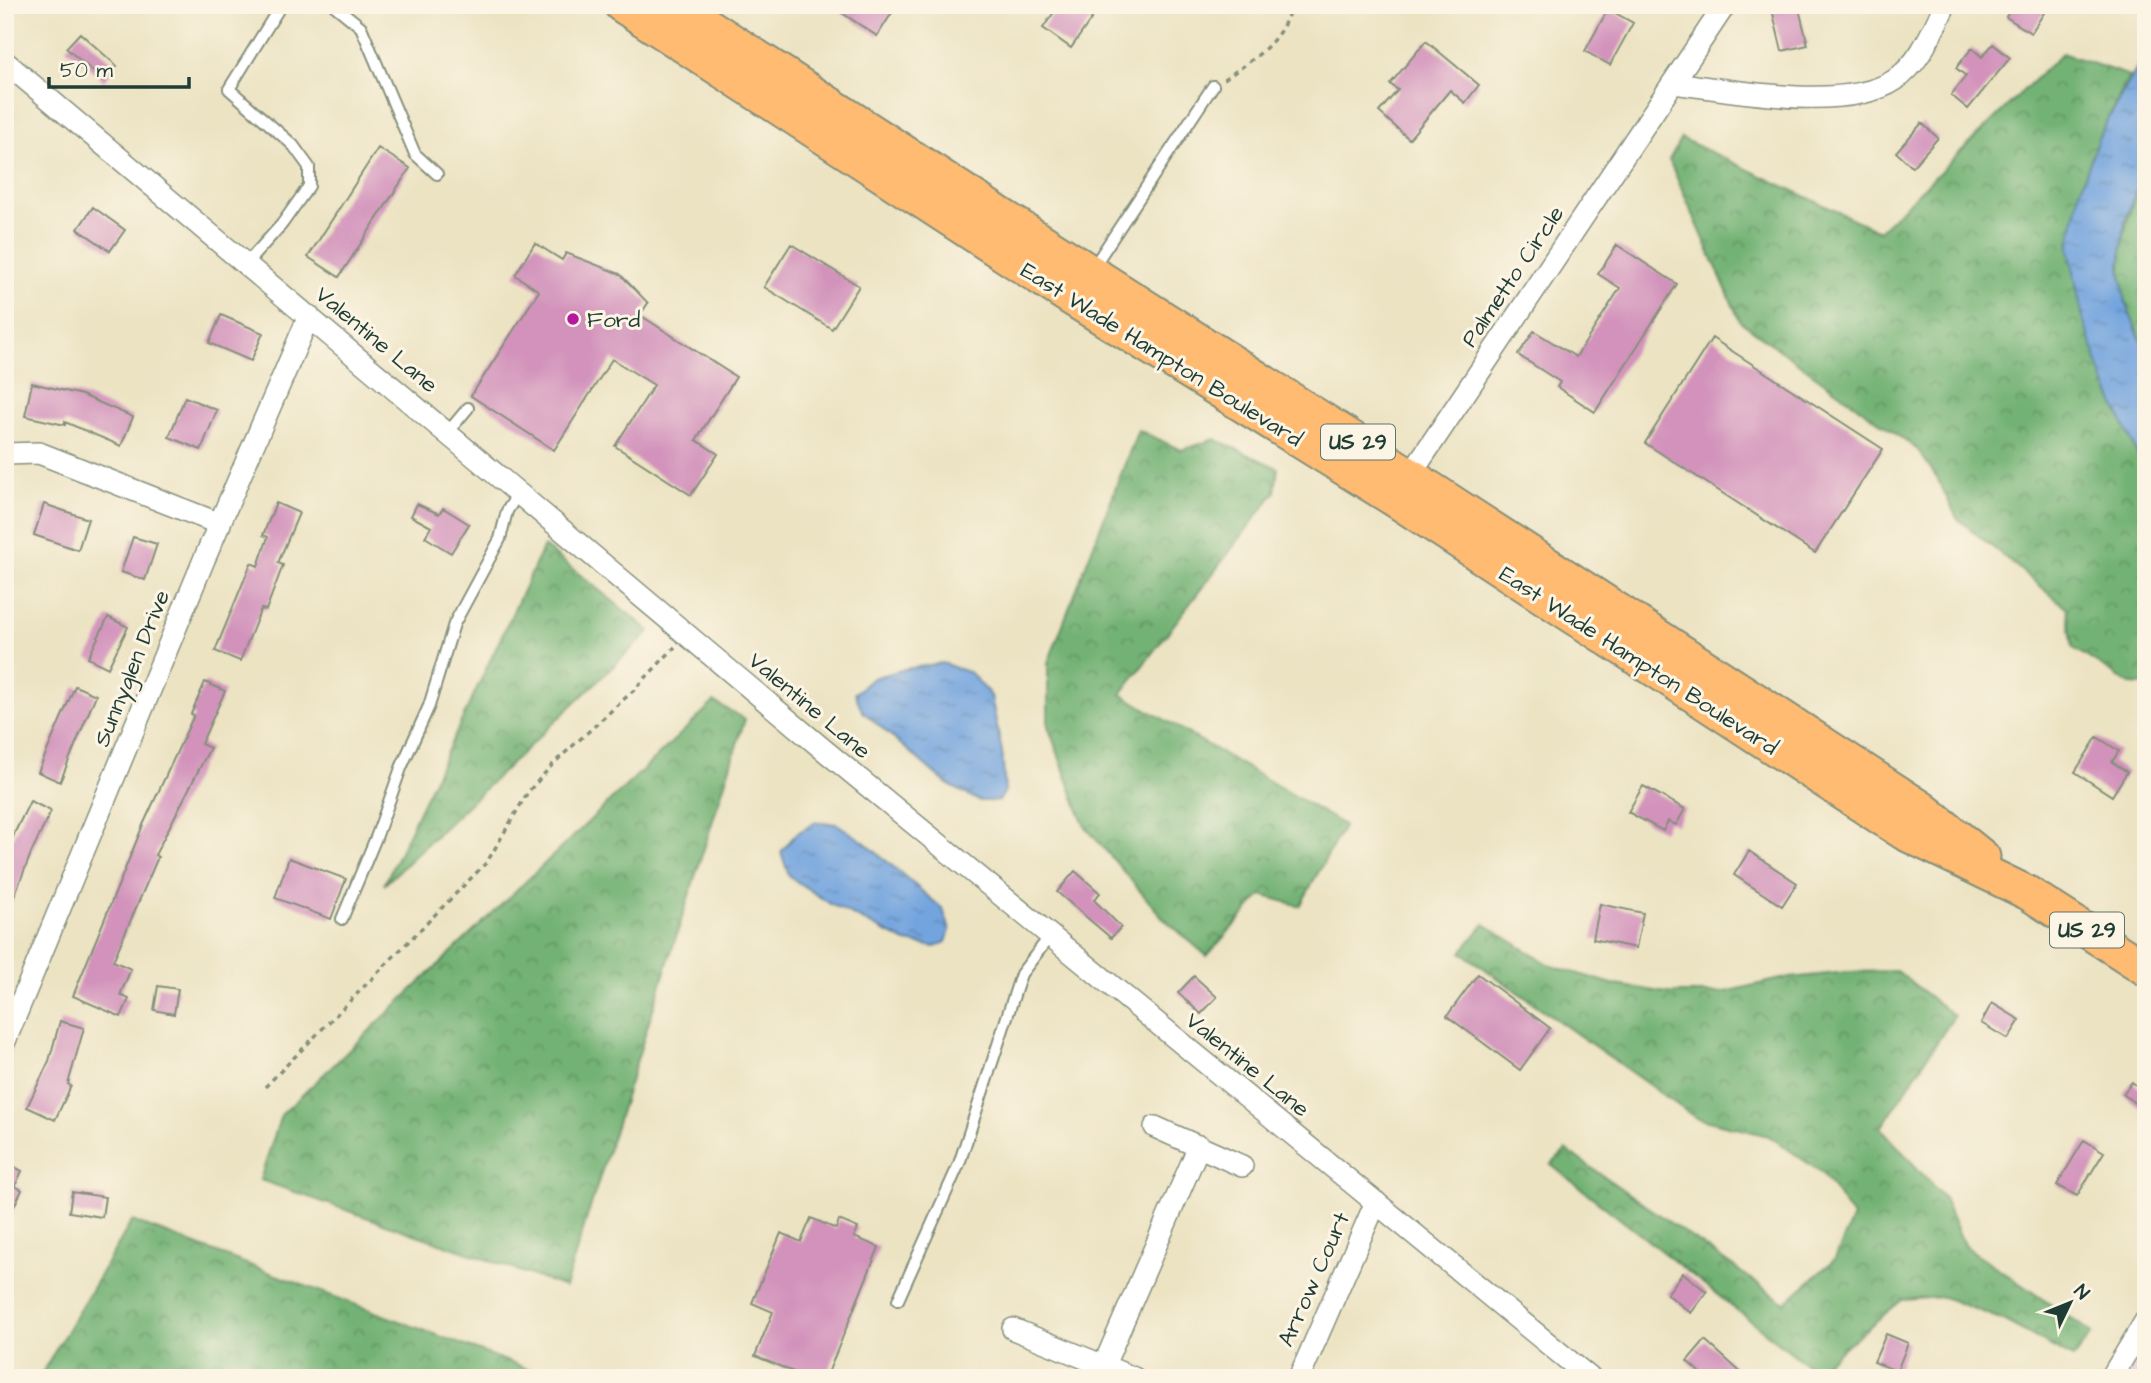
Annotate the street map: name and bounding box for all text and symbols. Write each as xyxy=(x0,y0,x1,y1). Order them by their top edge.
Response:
scale bar xyxy=(49,46,189,90)
text: 50 m xyxy=(60,56,114,85)
street label: Palmetto Circle xyxy=(1454,200,1572,354)
street label: East Wade Hampton Boulevard xyxy=(1015,255,1309,455)
street label: Valentine Lane xyxy=(308,279,445,401)
place label: Ford xyxy=(587,304,641,336)
marker: Ford xyxy=(565,311,581,327)
road number: US 29 xyxy=(1321,424,1395,460)
street label: East Wade Hampton Boulevard xyxy=(1493,558,1784,763)
street label: Sunnyglen Drive xyxy=(86,585,179,752)
street label: Valentine Lane xyxy=(741,645,878,767)
road number: US 29 xyxy=(2050,912,2124,948)
street label: Valentine Lane xyxy=(1179,1005,1316,1125)
street label: Arrow Court xyxy=(1270,1207,1358,1352)
north arrow xyxy=(2036,1268,2106,1338)
text: N xyxy=(2067,1279,2095,1306)

